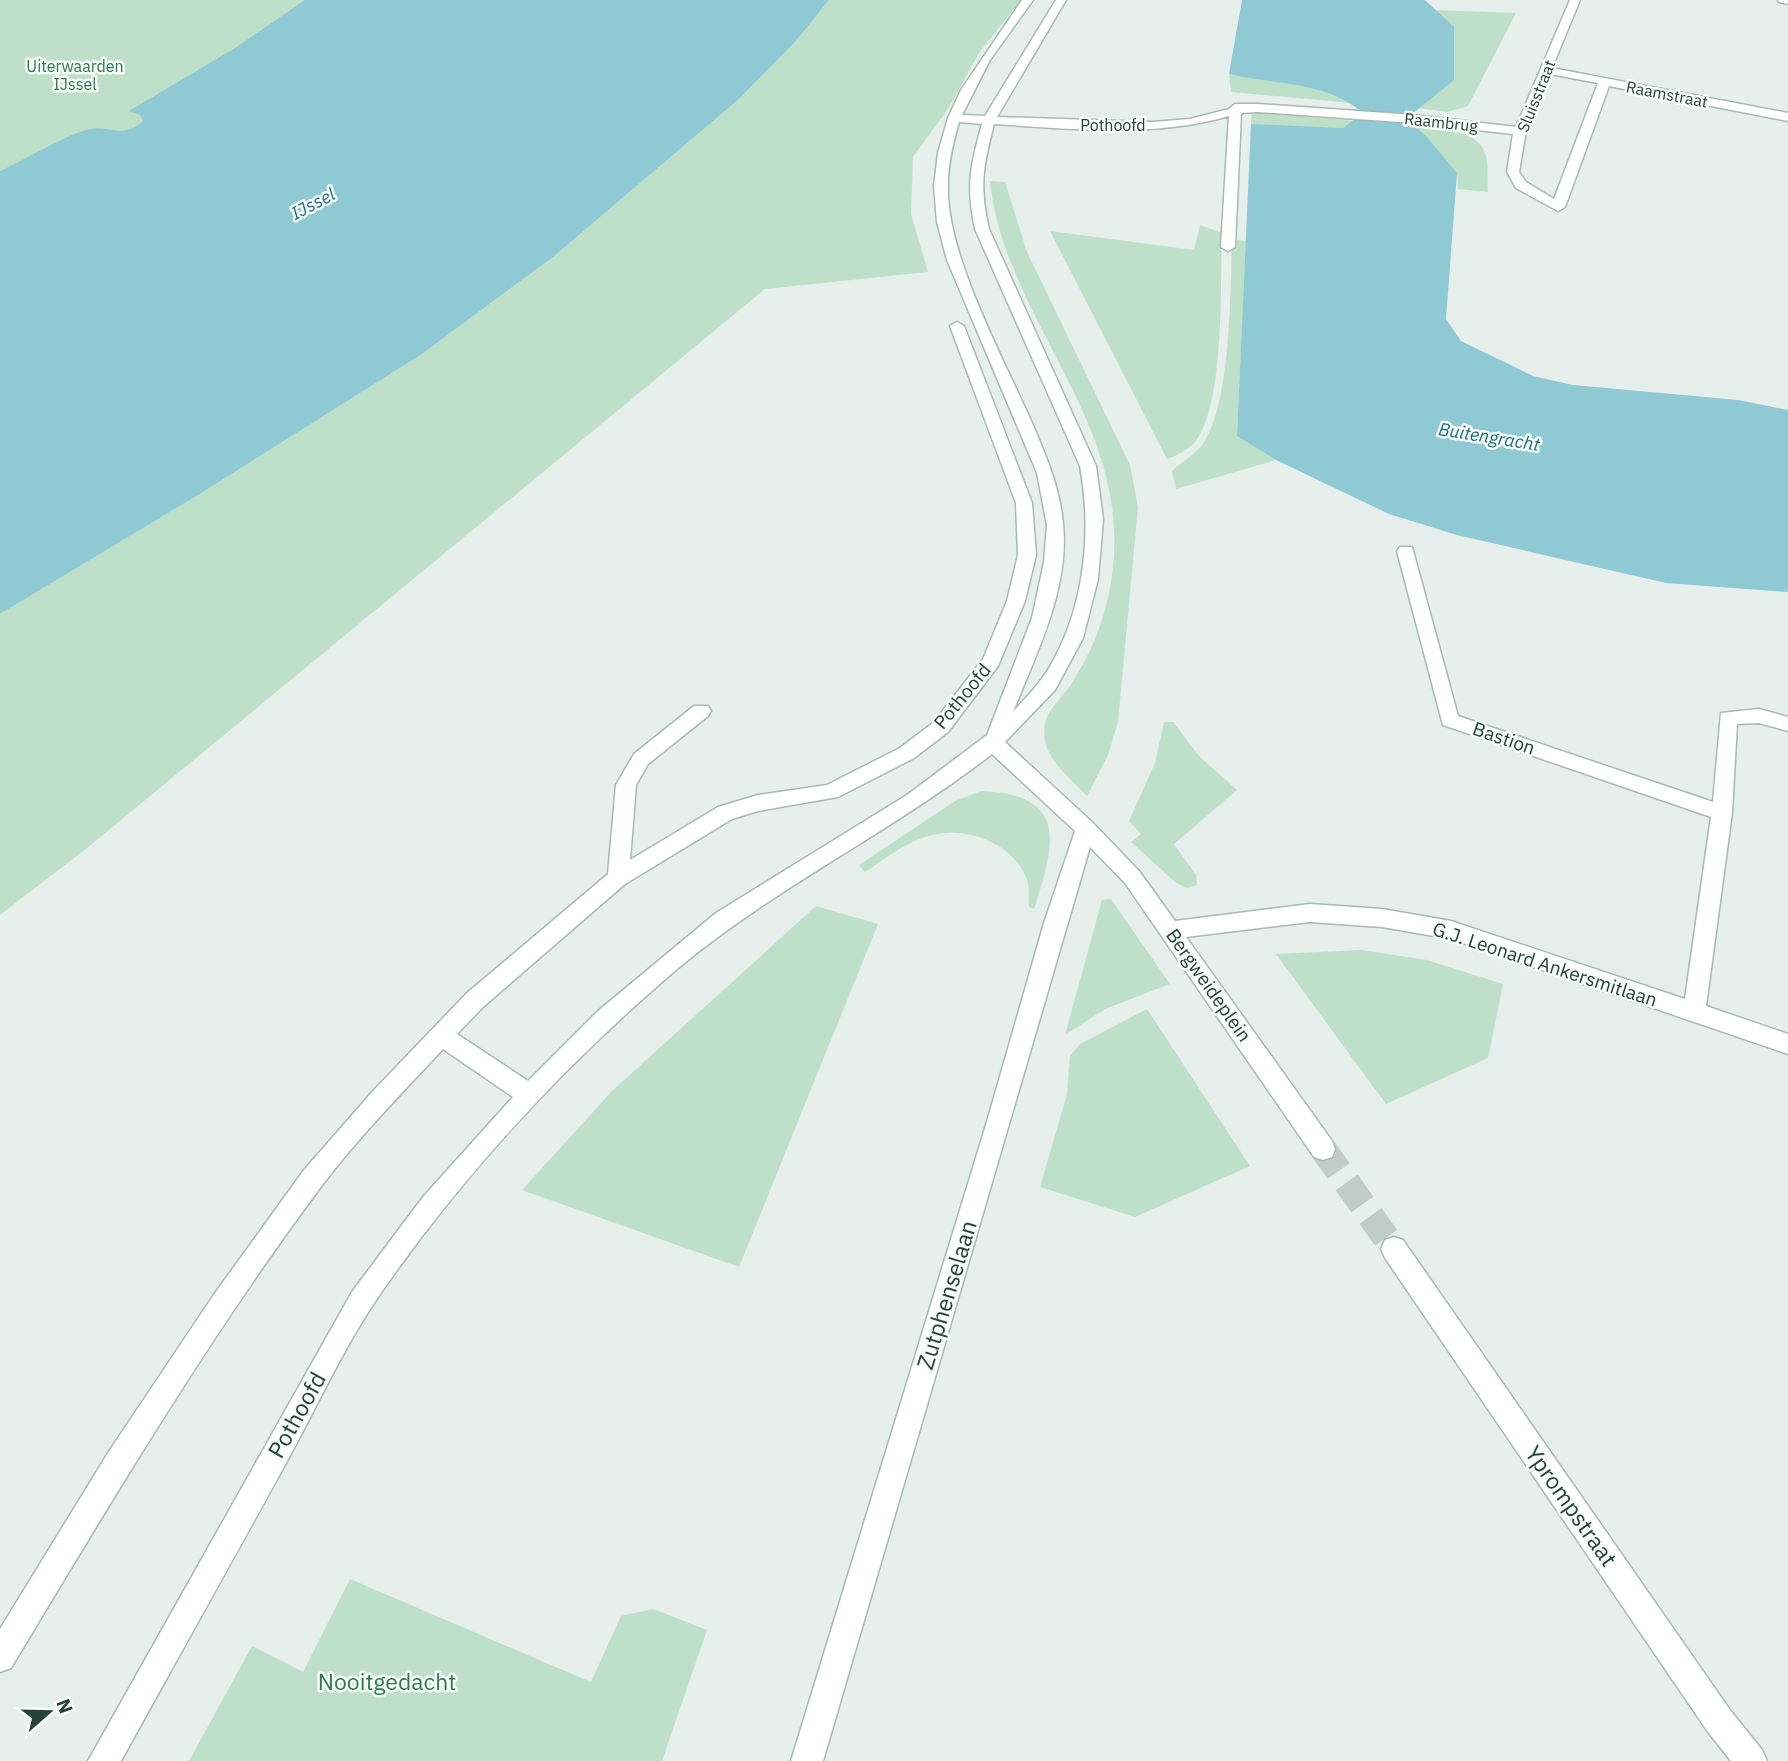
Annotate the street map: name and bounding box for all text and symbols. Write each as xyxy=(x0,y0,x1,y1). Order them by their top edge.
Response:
park label: Uiterwaarden IJssel xyxy=(26,56,124,94)
street label: Sluisstraat xyxy=(1512,57,1560,135)
street label: Raamstraat xyxy=(1624,76,1710,112)
street label: Raambrug xyxy=(1403,108,1479,136)
street label: Pothoofd xyxy=(1080,115,1146,135)
water label: IJssel xyxy=(287,182,339,225)
water label: Buitengracht xyxy=(1437,417,1542,456)
street label: Pothoofd xyxy=(928,658,996,734)
street label: Bastion xyxy=(1470,716,1538,760)
street label: G.J. Leonard Ankersmitlaan xyxy=(1430,916,1660,1012)
street label: Bergweideplein xyxy=(1161,924,1257,1046)
street label: Zutphenselaan xyxy=(909,1217,983,1373)
street label: Pothoofd xyxy=(260,1366,332,1463)
street label: Yprompstraat xyxy=(1519,1439,1624,1572)
park label: Nooitgedacht xyxy=(318,1666,456,1696)
north arrow xyxy=(14,1677,84,1747)
text: N xyxy=(51,1696,79,1717)

